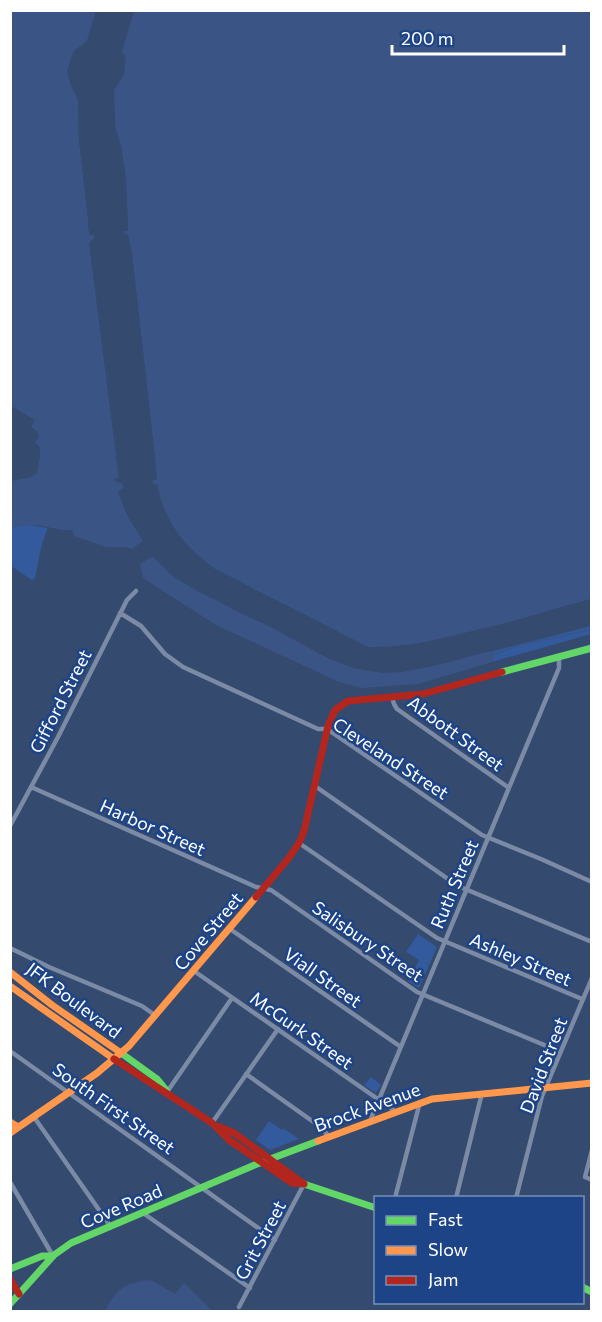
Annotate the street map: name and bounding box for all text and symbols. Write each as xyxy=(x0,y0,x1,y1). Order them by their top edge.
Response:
scale bar xyxy=(392,18,564,56)
text: 200 m xyxy=(401,27,454,49)
street label: Gifford Street xyxy=(24,645,96,757)
street label: Abbott Street xyxy=(404,691,508,775)
street label: Cleveland Street xyxy=(329,712,453,804)
street label: Harbor Street xyxy=(97,794,209,860)
street label: Ruth Street xyxy=(426,836,482,932)
street label: Cove Street xyxy=(169,887,247,975)
street label: Salisbury Street xyxy=(308,896,428,986)
street label: Ashley Street xyxy=(467,928,575,990)
street label: Viall Street xyxy=(280,942,366,1012)
street label: JFK Boulevard xyxy=(22,957,126,1043)
street label: McGurk Street xyxy=(246,986,358,1074)
street label: David Street xyxy=(515,1014,571,1116)
street label: South First Street xyxy=(49,1058,179,1158)
street label: Brock Avenue xyxy=(311,1078,423,1136)
street label: Cove Road xyxy=(77,1179,165,1233)
legend xyxy=(374,1196,584,1304)
street label: Grit Street xyxy=(230,1197,290,1283)
text: Fast xyxy=(428,1208,463,1230)
text: Slow xyxy=(428,1238,468,1260)
text: Jam xyxy=(428,1268,458,1290)

